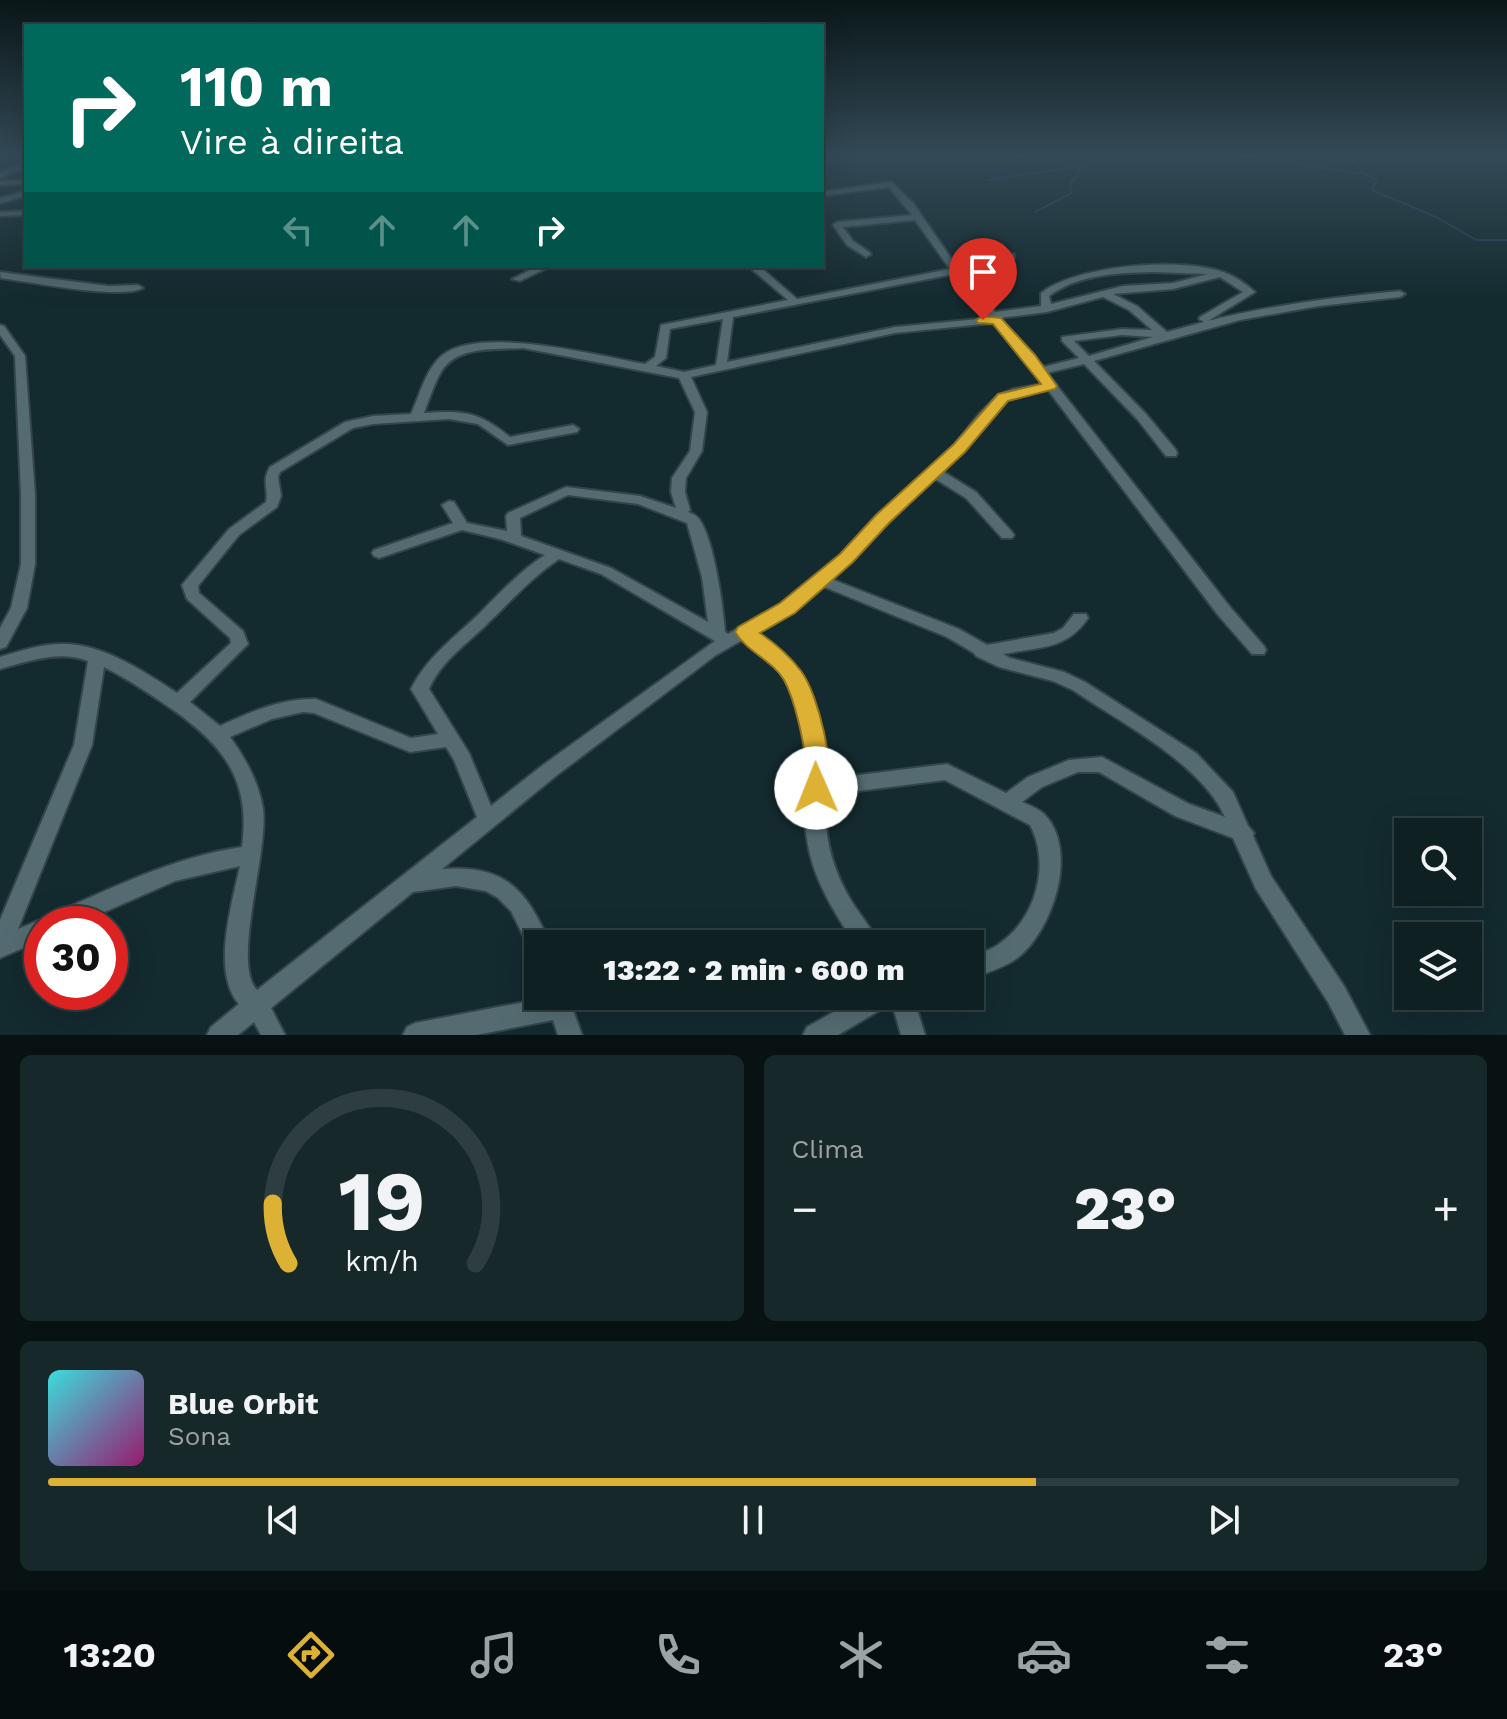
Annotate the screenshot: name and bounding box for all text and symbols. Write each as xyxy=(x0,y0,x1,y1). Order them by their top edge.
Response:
text: 110 m xyxy=(180,54,333,120)
icon: right xyxy=(48,56,152,160)
text: Vire à direita xyxy=(180,121,404,163)
icon: left xyxy=(276,208,320,252)
icon: ahead xyxy=(360,208,404,252)
icon: ahead xyxy=(444,208,488,252)
icon: right xyxy=(528,208,572,252)
pin xyxy=(949,238,1017,320)
icon: arrive xyxy=(961,250,1005,294)
position arrow xyxy=(774,746,858,830)
map controls xyxy=(1394,818,1482,1010)
button: search xyxy=(1394,818,1482,906)
speed limit sign: 30 xyxy=(24,906,128,1010)
button: layers xyxy=(1394,922,1482,1010)
text: 13:22 · 2 min · 600 m xyxy=(603,952,905,987)
text: Clima xyxy=(792,1134,864,1164)
text: 19 xyxy=(338,1153,425,1250)
text: 23° xyxy=(1074,1173,1176,1244)
text: − xyxy=(792,1183,818,1235)
text: + xyxy=(1432,1183,1459,1235)
text: km/h xyxy=(345,1244,419,1278)
text: Blue Orbit xyxy=(168,1386,318,1421)
text: Sona xyxy=(168,1421,231,1451)
icon: previous xyxy=(261,1498,305,1542)
icon: pause xyxy=(731,1498,775,1542)
icon: next xyxy=(1202,1498,1246,1542)
icon: directions xyxy=(283,1627,339,1683)
icon: music xyxy=(466,1627,522,1683)
icon: phone xyxy=(650,1627,706,1683)
icon: climate xyxy=(833,1627,889,1683)
icon: car xyxy=(1016,1627,1072,1683)
icon: filters xyxy=(1199,1627,1255,1683)
text: 13:20 xyxy=(64,1634,156,1676)
text: 23° xyxy=(1383,1634,1443,1676)

